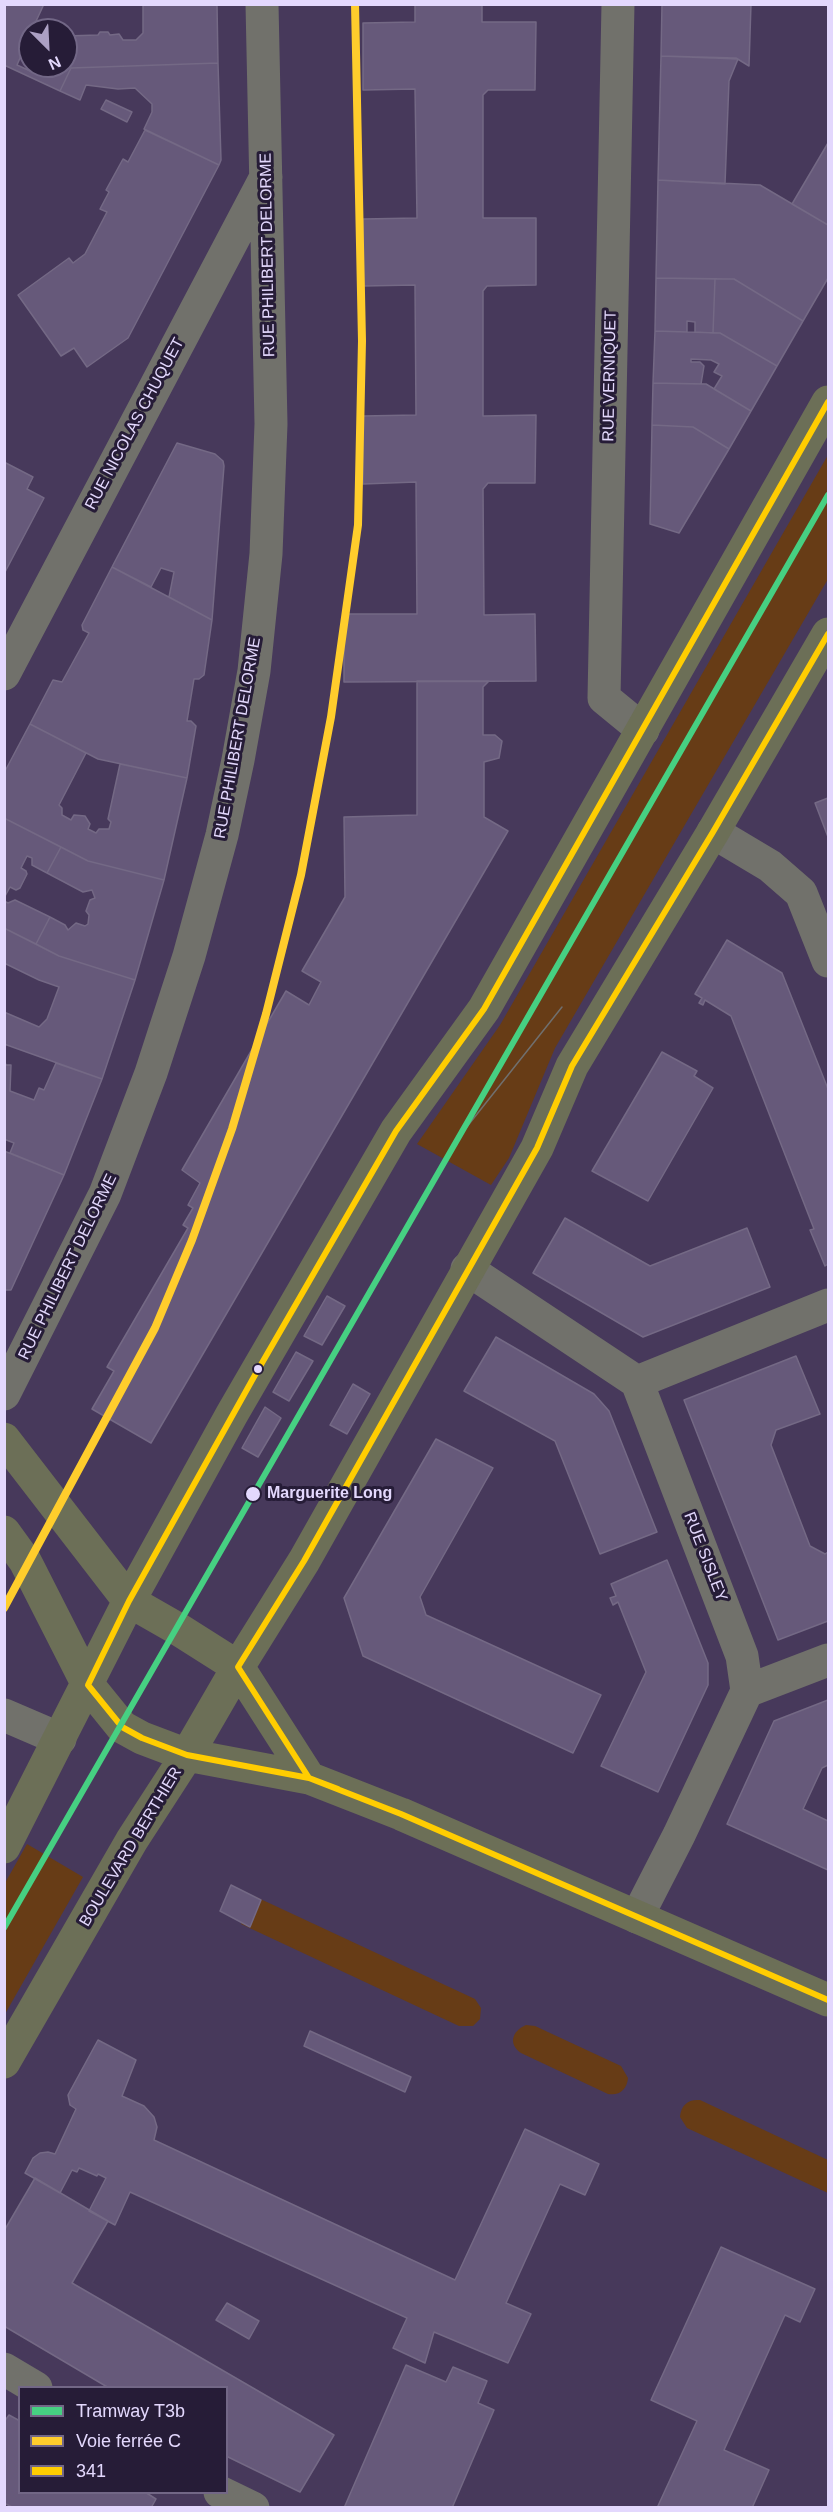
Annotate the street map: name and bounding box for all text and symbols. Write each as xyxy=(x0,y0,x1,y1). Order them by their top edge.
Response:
north arrow xyxy=(18,18,78,78)
text: N xyxy=(46,53,63,73)
street label: RUE PHILIBERT DELORME xyxy=(257,153,279,357)
street label: RUE VERNIQUET xyxy=(599,310,621,442)
street label: RUE NICOLAS CHUQUET xyxy=(81,335,189,513)
street label: RUE PHILIBERT DELORME xyxy=(211,636,265,840)
street label: RUE PHILIBERT DELORME xyxy=(15,1171,121,1363)
unlabelled marker xyxy=(252,1363,264,1375)
place label: Marguerite Long xyxy=(267,1484,392,1504)
marker: Marguerite Long xyxy=(244,1485,262,1503)
street label: RUE SISLEY xyxy=(679,1510,731,1604)
street label: BOULEVARD BERTHIER xyxy=(76,1764,186,1930)
legend xyxy=(18,2386,228,2494)
text: Tramway T3b xyxy=(76,2401,185,2421)
text: Voie ferrée C xyxy=(76,2431,181,2451)
text: 341 xyxy=(76,2461,106,2481)

